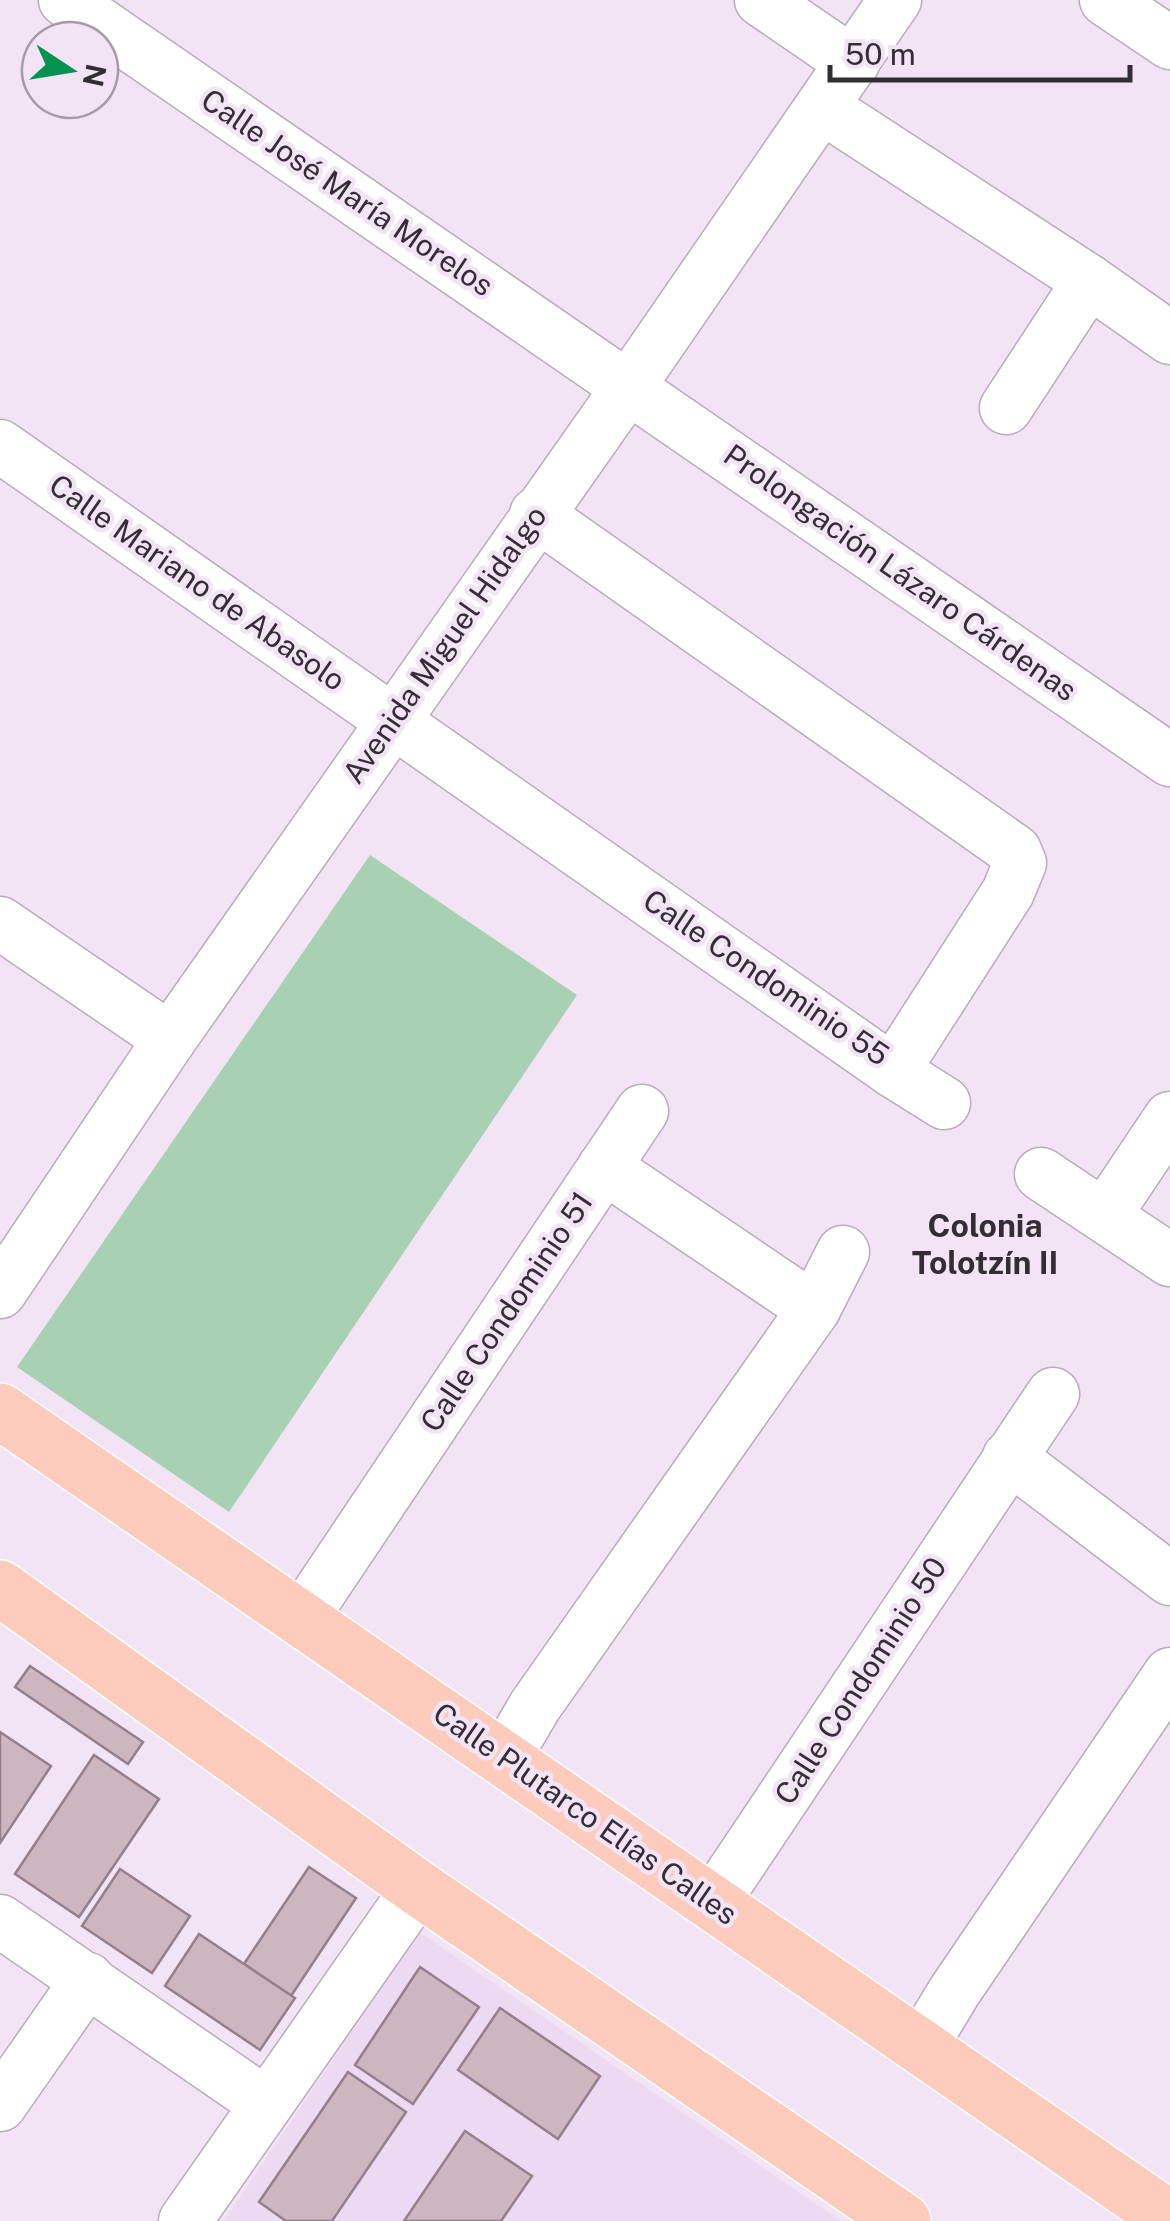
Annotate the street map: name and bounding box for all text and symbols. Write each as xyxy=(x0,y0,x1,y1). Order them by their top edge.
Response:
north arrow xyxy=(20,20,120,120)
scale bar xyxy=(830,20,1130,82)
text: 50 m xyxy=(845,36,916,72)
text: N xyxy=(77,61,113,89)
street label: Calle José María Morelos xyxy=(195,81,500,303)
street label: Prolongación Lázaro Cárdenas xyxy=(717,436,1084,708)
street label: Calle Mariano de Abasolo xyxy=(43,466,352,698)
street label: Avenida Miguel Hidalgo xyxy=(335,499,554,790)
street label: Calle Condominio 55 xyxy=(637,882,896,1073)
street label: Calle Condominio 51 xyxy=(413,1185,600,1438)
district label: Colonia Tolotzín II xyxy=(912,1207,1058,1281)
street label: Calle Condominio 50 xyxy=(767,1550,954,1811)
street label: Calle Plutarco Elías Calles xyxy=(427,1694,744,1932)

